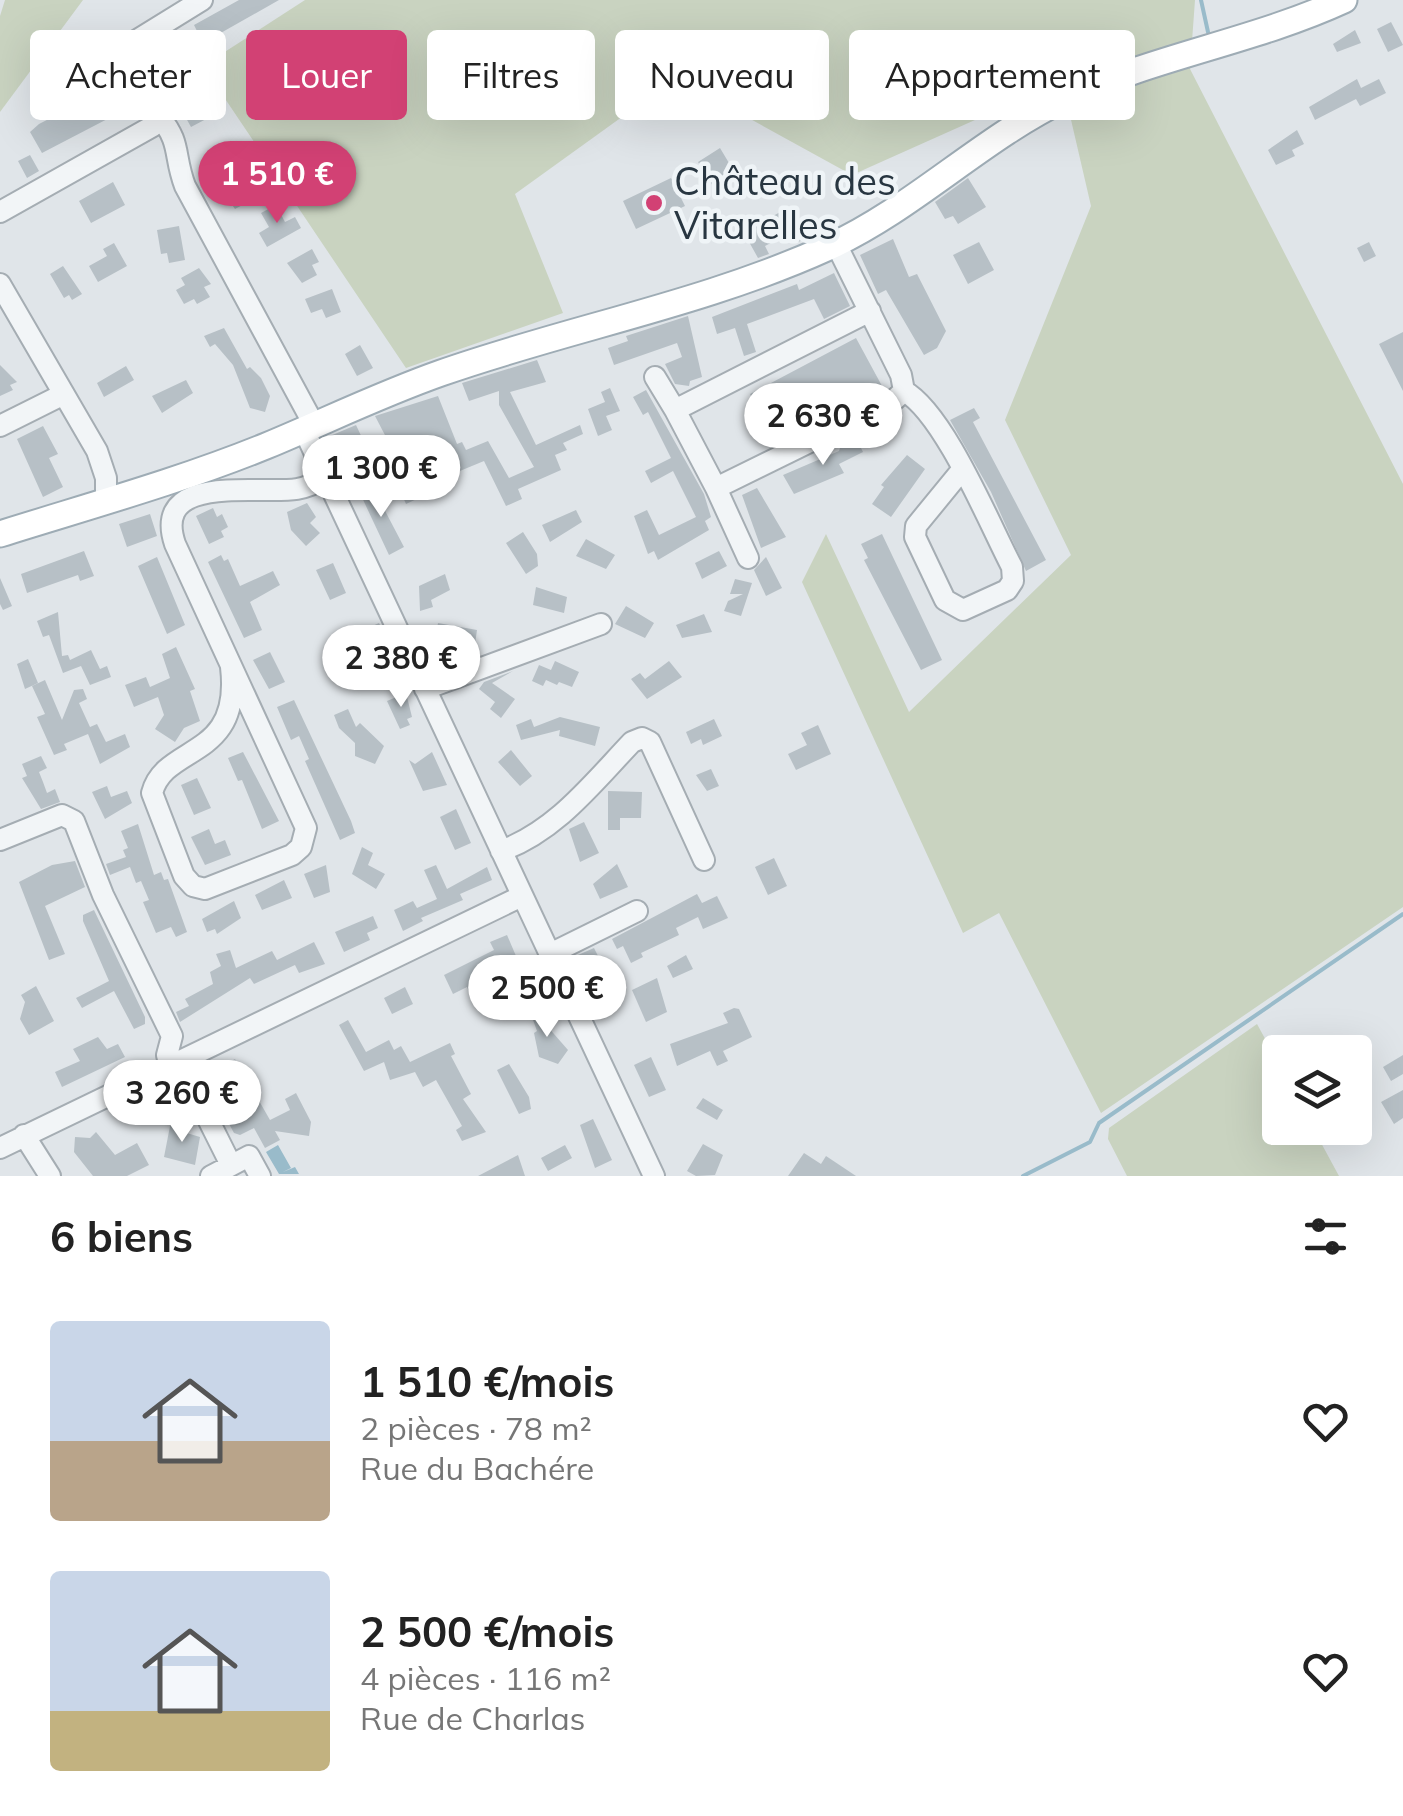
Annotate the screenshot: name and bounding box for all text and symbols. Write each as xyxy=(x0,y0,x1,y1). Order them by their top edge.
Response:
chip: Acheter xyxy=(30,30,226,120)
chip: Louer xyxy=(246,30,407,120)
chip: Filtres xyxy=(427,30,595,120)
chip: Nouveau xyxy=(615,30,829,120)
chip: Appartement xyxy=(849,30,1135,120)
pin: 1 510 € xyxy=(185,141,369,226)
text: 1 510 € xyxy=(220,153,334,193)
place label: Château des Vitarelles xyxy=(674,157,896,249)
marker: Château des Vitarelles xyxy=(643,192,665,214)
pin: 2 630 € xyxy=(731,383,915,468)
text: 2 630 € xyxy=(766,395,880,435)
pin: 1 300 € xyxy=(289,435,473,520)
text: 1 300 € xyxy=(324,447,438,487)
pin: 2 380 € xyxy=(309,625,493,710)
text: 2 380 € xyxy=(344,637,458,677)
pin: 2 500 € xyxy=(455,955,639,1040)
text: 2 500 € xyxy=(490,967,604,1007)
map controls xyxy=(1262,1035,1372,1145)
button: layers xyxy=(1262,1035,1372,1145)
pin: 3 260 € xyxy=(90,1060,274,1145)
text: 3 260 € xyxy=(125,1072,239,1112)
icon: filters xyxy=(1298,1209,1353,1264)
text: 6 biens xyxy=(50,1210,193,1263)
text: 1 510 €/mois xyxy=(360,1355,614,1408)
icon: home xyxy=(130,1361,250,1481)
icon: heart xyxy=(1298,1394,1353,1449)
text: 2 pièces · 78 m² xyxy=(360,1408,592,1448)
text: Rue du Bachére xyxy=(360,1448,594,1488)
text: 2 500 €/mois xyxy=(360,1605,614,1658)
icon: home xyxy=(130,1611,250,1731)
icon: heart xyxy=(1298,1644,1353,1699)
text: 4 pièces · 116 m² xyxy=(360,1658,611,1698)
text: Rue de Charlas xyxy=(360,1698,585,1738)

